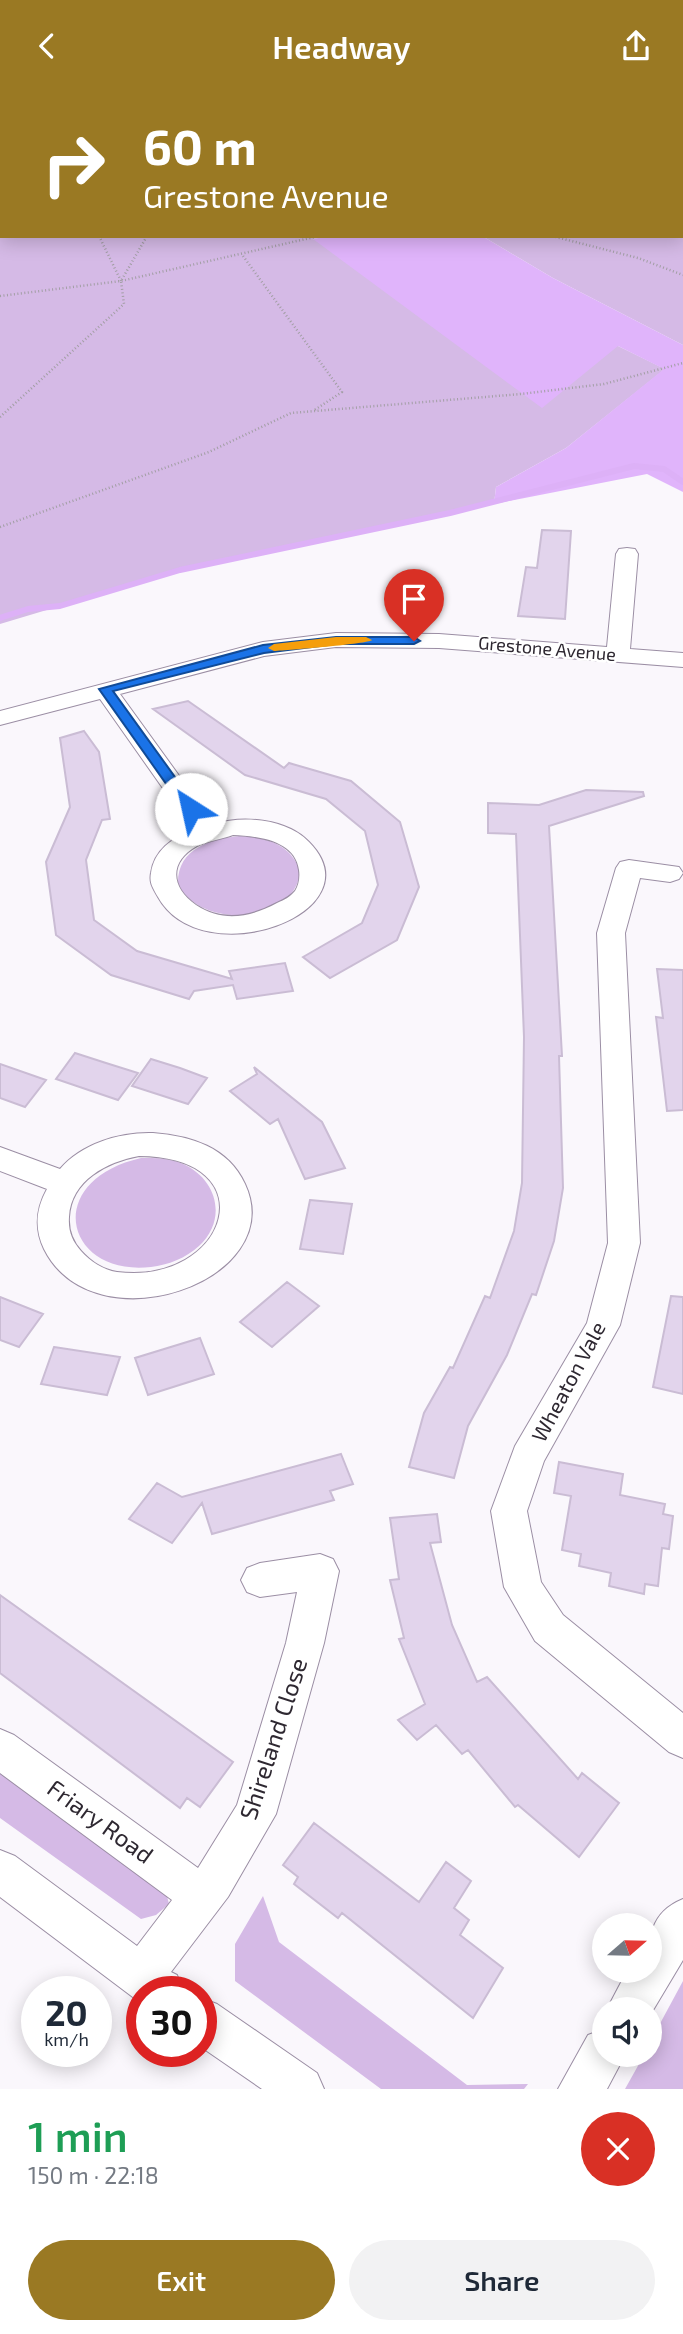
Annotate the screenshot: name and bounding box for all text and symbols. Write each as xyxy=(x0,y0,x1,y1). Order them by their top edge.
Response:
icon: back xyxy=(28,27,66,65)
text: Headway xyxy=(272,27,411,65)
icon: share xyxy=(617,27,655,65)
text: 60 m xyxy=(143,116,257,175)
icon: right xyxy=(28,119,119,210)
text: Grestone Avenue xyxy=(143,176,389,214)
pin xyxy=(384,569,444,641)
icon: arrive xyxy=(395,580,433,618)
street label: Grestone Avenue xyxy=(477,631,617,665)
position arrow xyxy=(154,772,228,846)
street label: Wheaton Vale xyxy=(526,1317,610,1446)
street label: Shireland Close xyxy=(233,1654,312,1823)
street label: Friary Road xyxy=(42,1773,159,1869)
north arrow xyxy=(592,1913,662,1983)
map controls xyxy=(592,1913,662,2067)
speed limit sign: 30 xyxy=(126,1976,217,2067)
text: 20 xyxy=(45,1991,88,2033)
button: sound xyxy=(592,1997,662,2067)
text: km/h xyxy=(44,2028,89,2050)
text: 1 min xyxy=(28,2110,128,2160)
button: close xyxy=(581,2112,655,2186)
text: 150 m · 22:18 xyxy=(28,2161,159,2189)
button: Exit xyxy=(28,2240,335,2320)
button: Share xyxy=(349,2240,655,2320)

